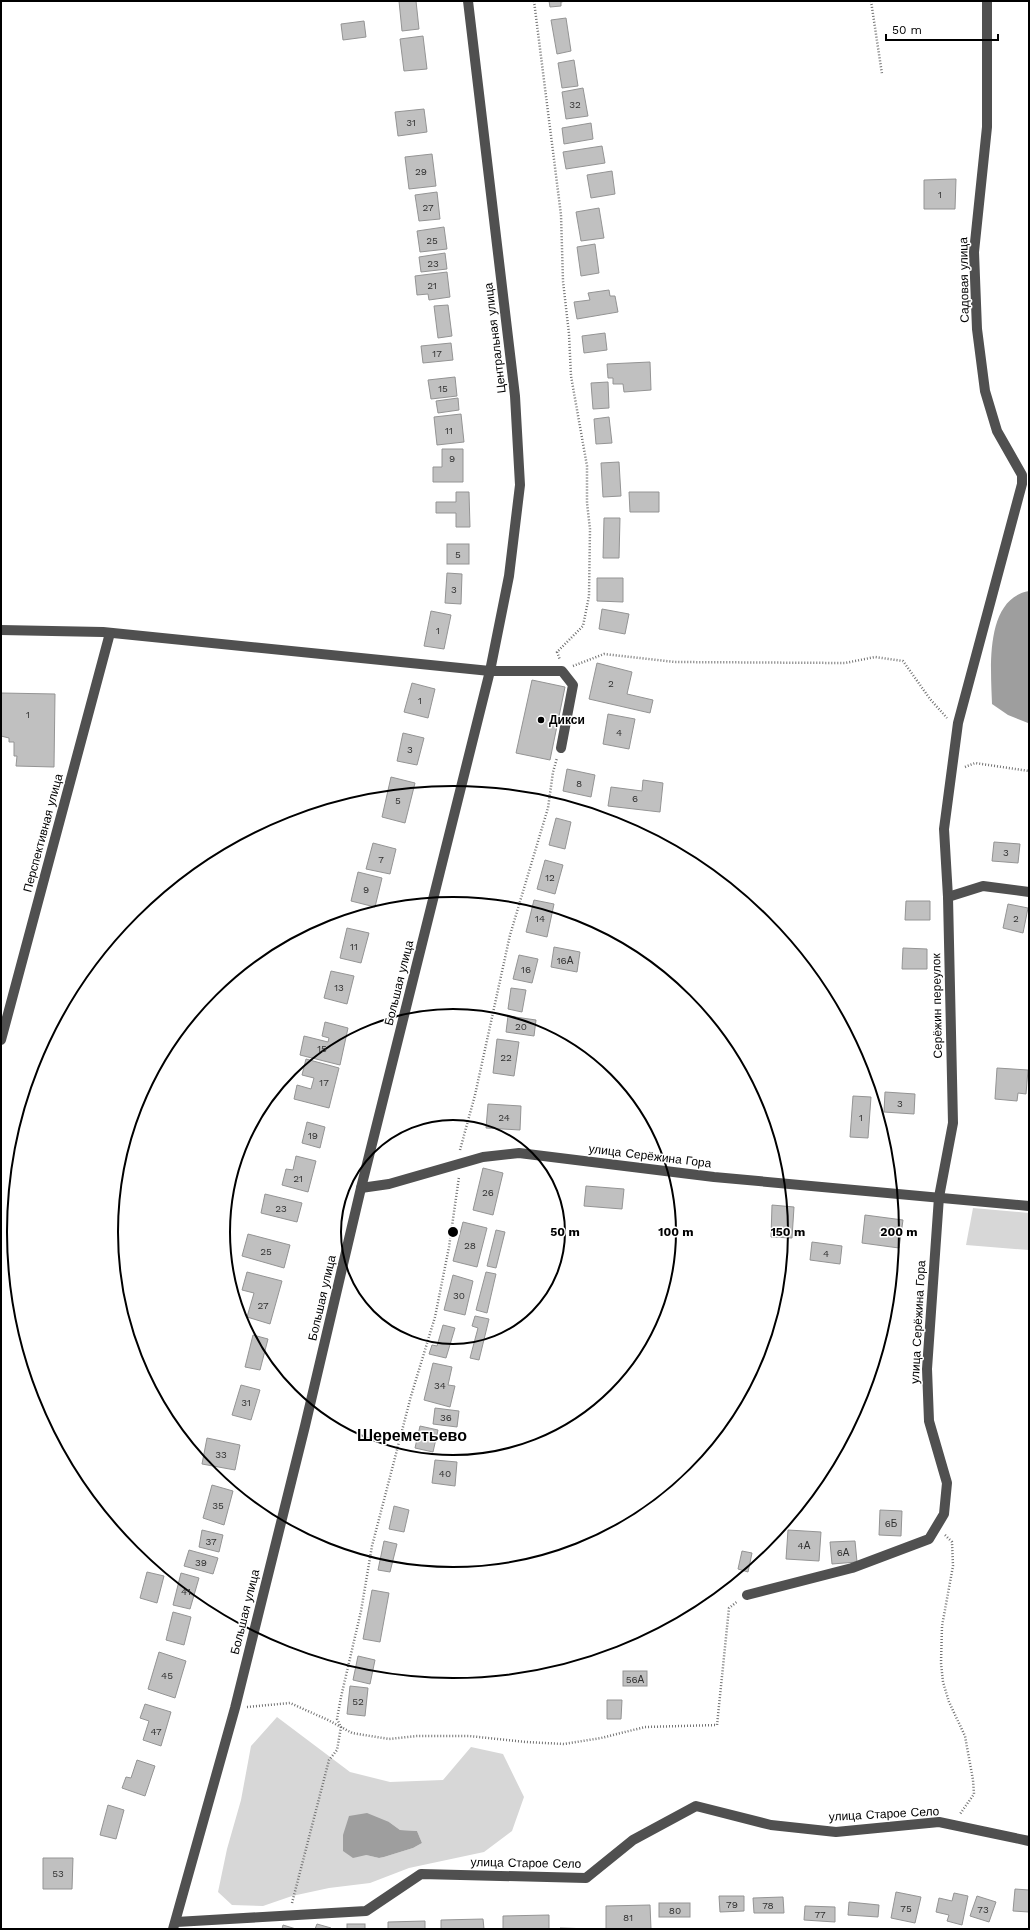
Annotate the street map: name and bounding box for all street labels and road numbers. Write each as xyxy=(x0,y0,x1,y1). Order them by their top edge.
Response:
street label: Садовая улица xyxy=(956,237,972,323)
street label: Центральная улица xyxy=(481,282,509,394)
street label: Перспективная улица xyxy=(20,772,66,894)
street label: Большая улица xyxy=(382,939,416,1027)
street label: Серёжин переулок xyxy=(929,952,945,1059)
street label: улица Серёжина Гора xyxy=(588,1142,713,1171)
street label: Большая улица xyxy=(305,1254,339,1342)
street label: улица Серёжина Гора xyxy=(908,1260,928,1384)
street label: Большая улица xyxy=(228,1568,262,1656)
street label: улица Старое Село xyxy=(828,1804,940,1824)
street label: улица Старое Село xyxy=(471,1855,582,1871)

